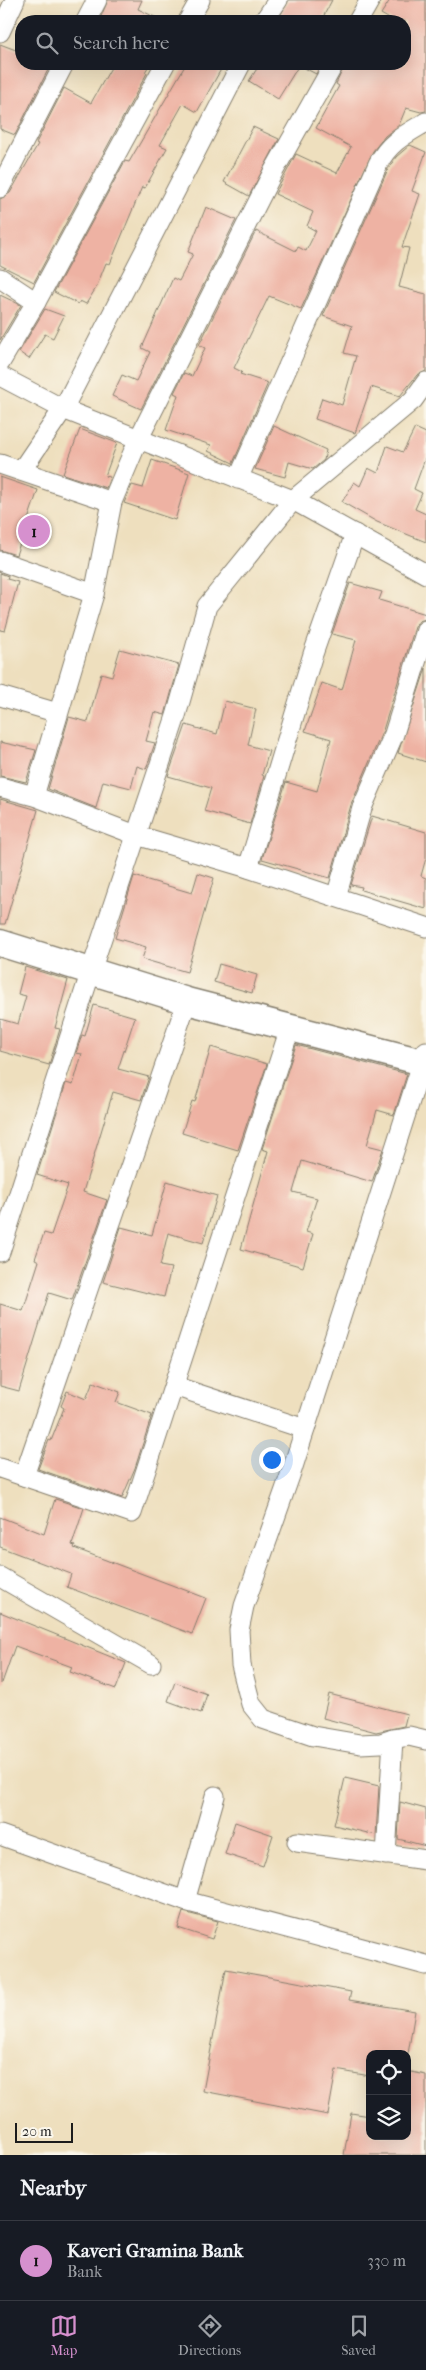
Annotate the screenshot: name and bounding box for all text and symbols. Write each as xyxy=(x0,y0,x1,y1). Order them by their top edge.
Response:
search box xyxy=(15,15,411,70)
icon: search xyxy=(33,29,61,57)
text: Search here xyxy=(73,32,169,54)
pin: 1 xyxy=(18,512,50,550)
your location xyxy=(259,1447,285,1473)
map controls xyxy=(366,2050,411,2140)
button: locate xyxy=(366,2050,411,2095)
button: layers xyxy=(366,2095,411,2140)
scale bar xyxy=(15,2120,72,2143)
text: 20 m xyxy=(22,2123,52,2140)
text: Nearby xyxy=(20,2176,86,2200)
text: Kaveri Gramina Bank xyxy=(67,2240,243,2262)
text: 1 xyxy=(33,2251,39,2270)
text: 330 m xyxy=(367,2251,406,2270)
text: Bank xyxy=(67,2262,102,2281)
tab: Map xyxy=(50,2312,78,2359)
tab: Directions xyxy=(178,2312,241,2359)
tab: Saved xyxy=(341,2312,376,2359)

